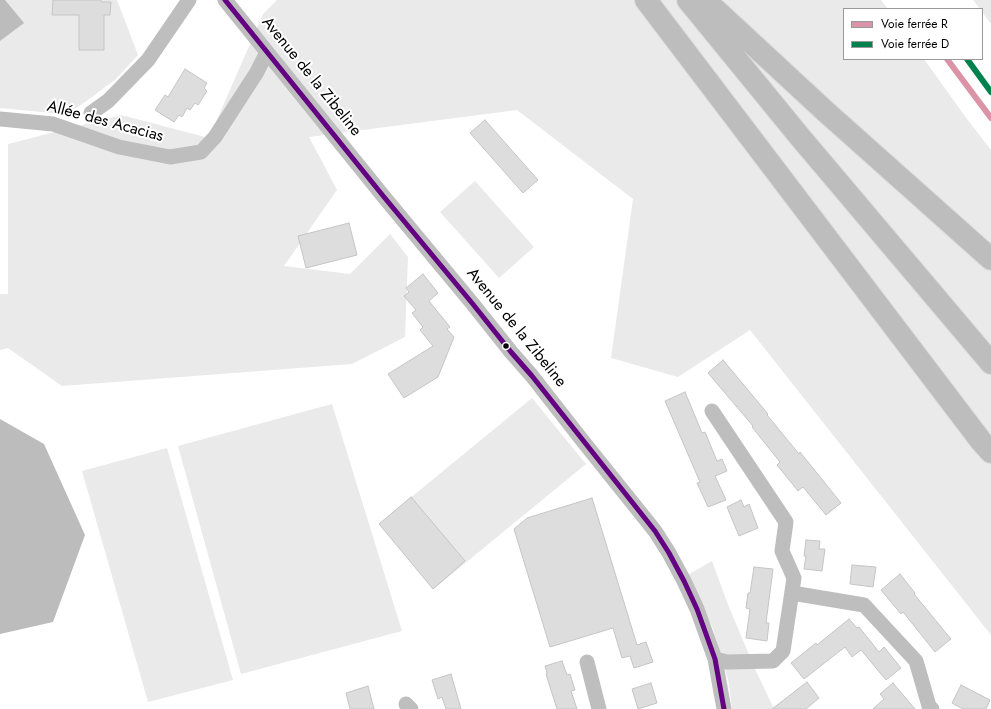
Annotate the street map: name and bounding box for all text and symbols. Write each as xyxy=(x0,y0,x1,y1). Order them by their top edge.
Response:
legend xyxy=(843,8,983,60)
street label: Avenue de la Zibeline xyxy=(257,14,365,140)
text: Voie ferrée R xyxy=(881,15,948,33)
text: Voie ferrée D xyxy=(881,35,949,53)
street label: Allée des Acacias xyxy=(45,97,165,147)
street label: Avenue de la Zibeline xyxy=(462,265,570,391)
unlabelled marker xyxy=(501,341,511,351)

